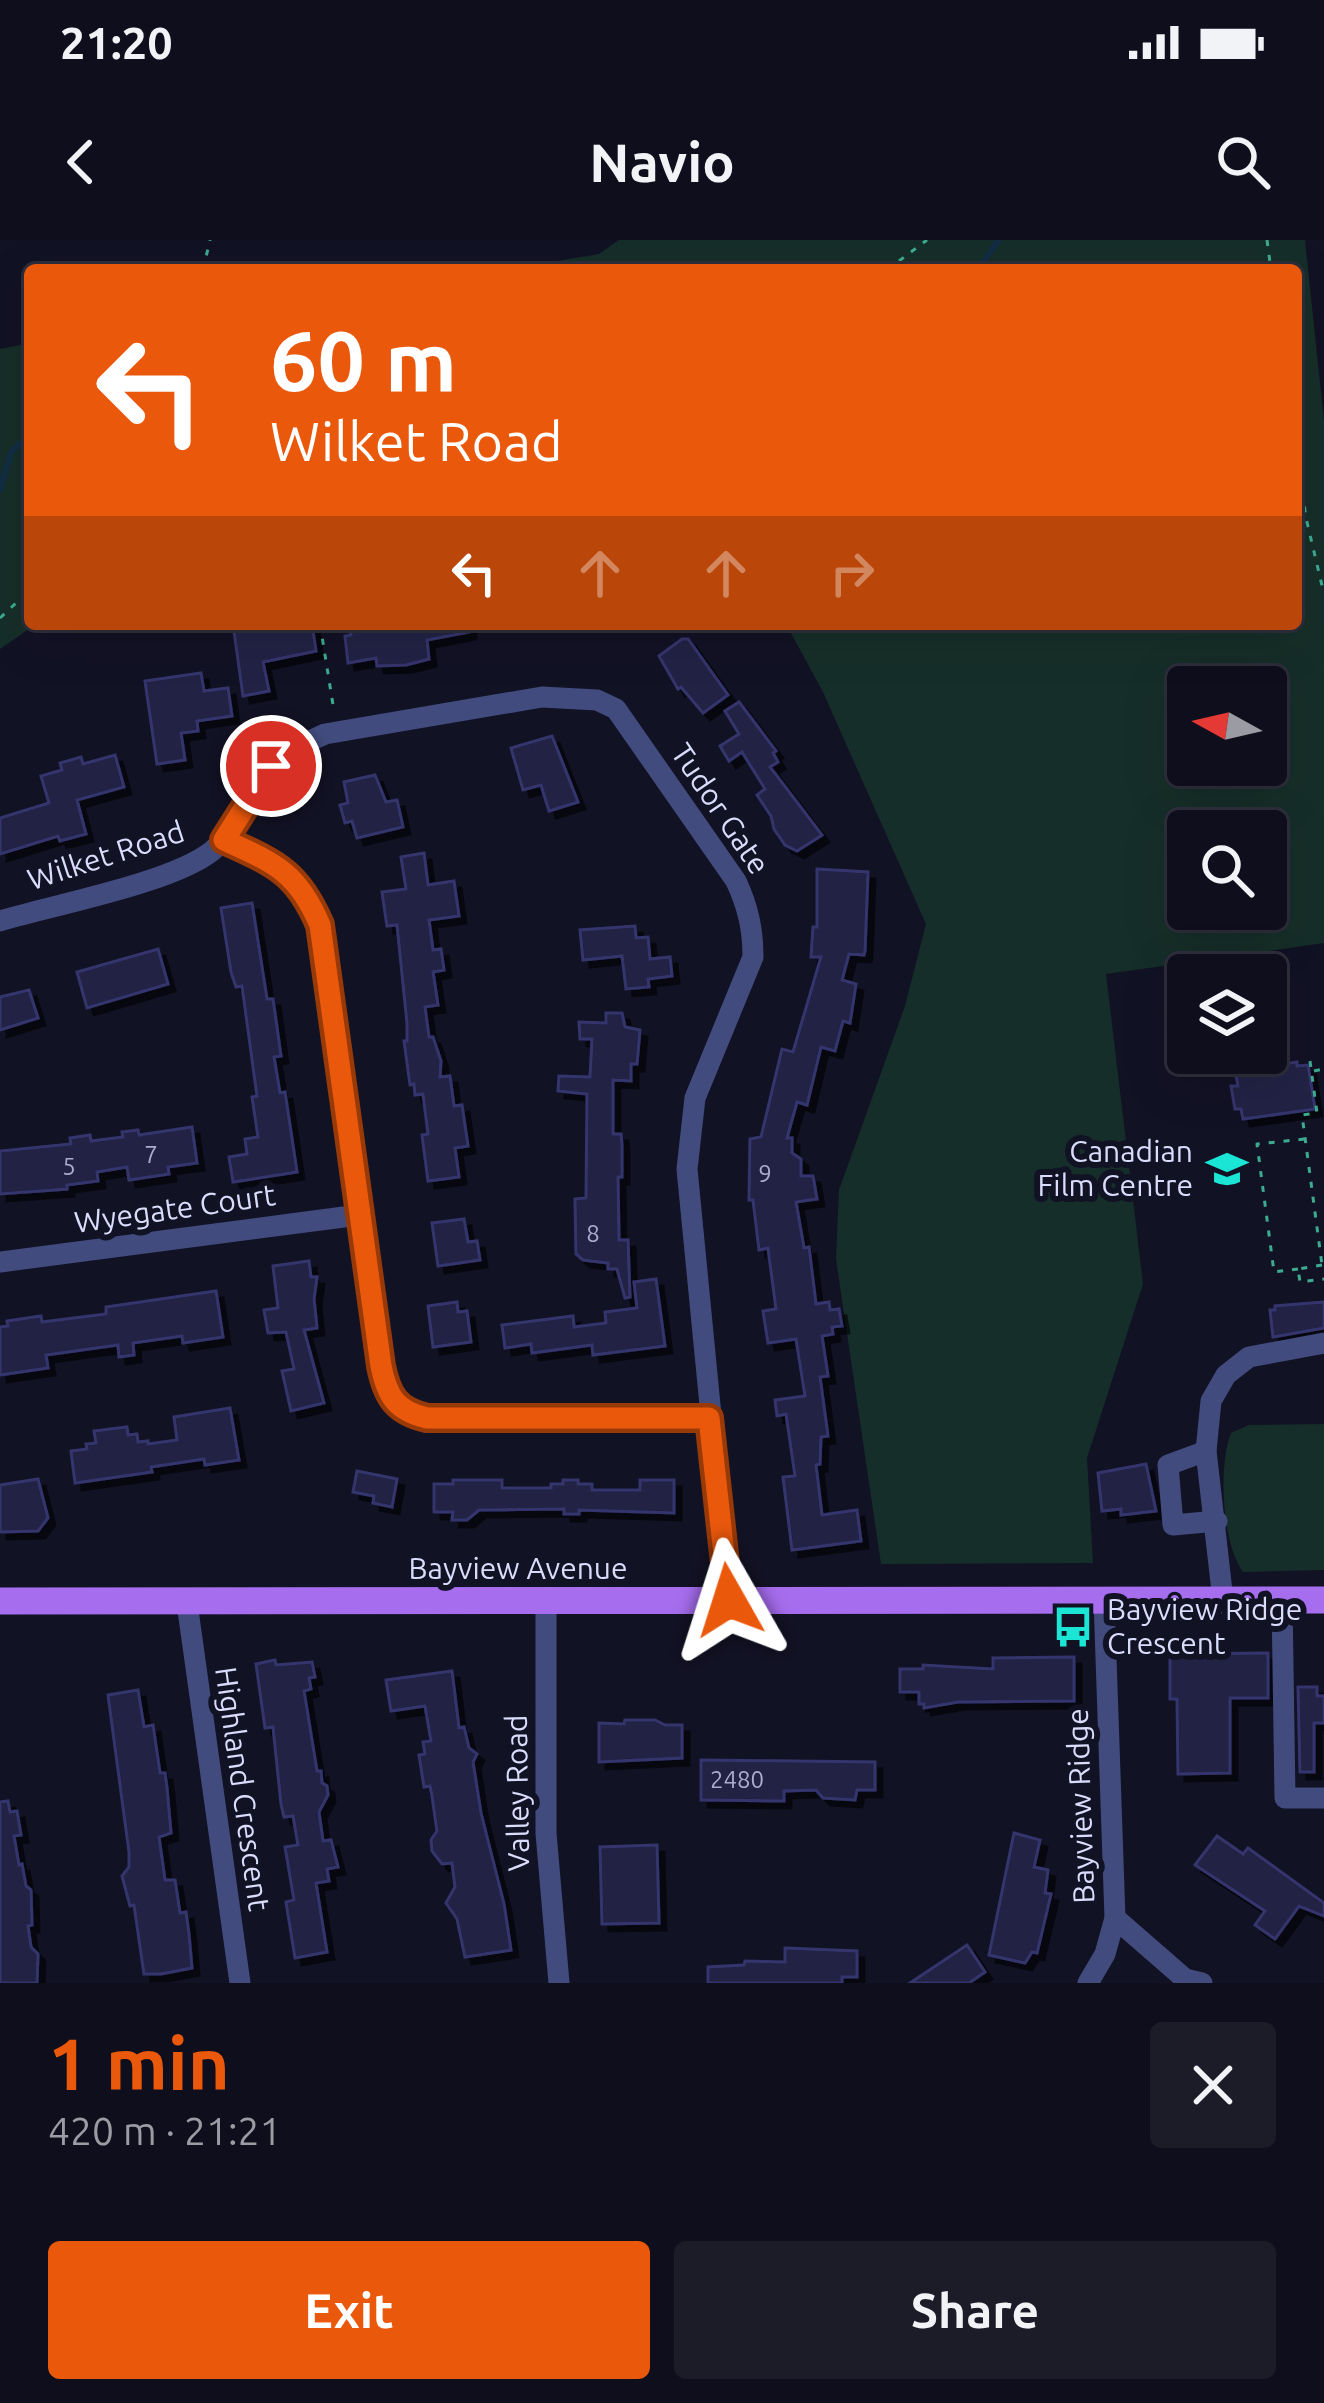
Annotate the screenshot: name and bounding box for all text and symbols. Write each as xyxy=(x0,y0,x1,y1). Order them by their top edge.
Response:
text: 21:20 xyxy=(60,17,173,68)
icon: back xyxy=(48,129,114,195)
icon: search xyxy=(1210,129,1276,195)
text: Navio xyxy=(589,132,735,192)
icon: left xyxy=(72,312,228,468)
text: 60 m xyxy=(270,313,457,407)
text: Wilket Road xyxy=(270,411,563,471)
icon: left xyxy=(441,540,507,606)
icon: ahead xyxy=(567,540,633,606)
icon: ahead xyxy=(693,540,759,606)
icon: right xyxy=(819,540,885,606)
north arrow xyxy=(1167,666,1287,786)
map controls xyxy=(1167,666,1287,1074)
pin xyxy=(220,715,322,817)
icon: arrive xyxy=(238,733,304,799)
street label: Tudor Gate xyxy=(665,737,777,880)
button: search xyxy=(1167,810,1287,930)
street label: Wilket Road xyxy=(23,814,188,896)
button: layers xyxy=(1167,954,1287,1074)
place label: Canadian Film Centre xyxy=(1038,1134,1193,1202)
house number: 7 xyxy=(144,1141,158,1168)
school or university icon: Canadian Film Centre xyxy=(1204,1146,1250,1192)
house number: 5 xyxy=(62,1153,76,1180)
house number: 9 xyxy=(758,1160,772,1187)
street label: Wyegate Court xyxy=(72,1177,278,1239)
house number: 8 xyxy=(586,1220,600,1247)
position arrow xyxy=(666,1537,792,1663)
street label: Bayview Avenue xyxy=(408,1551,628,1585)
place label: Bayview Ridge Crescent xyxy=(1107,1592,1302,1660)
bus stop icon: Bayview Ridge Crescent xyxy=(1050,1604,1096,1650)
street label: Highland Crescent xyxy=(209,1665,277,1913)
street label: Bayview Ridge xyxy=(1060,1708,1100,1904)
street label: Valley Road xyxy=(499,1714,535,1872)
house number: 2480 xyxy=(710,1766,764,1793)
button: close xyxy=(1150,2022,1276,2148)
text: 1 min xyxy=(48,2023,230,2104)
text: 420 m · 21:21 xyxy=(48,2109,282,2152)
button: Exit xyxy=(48,2241,650,2379)
button: Share xyxy=(674,2241,1276,2379)

